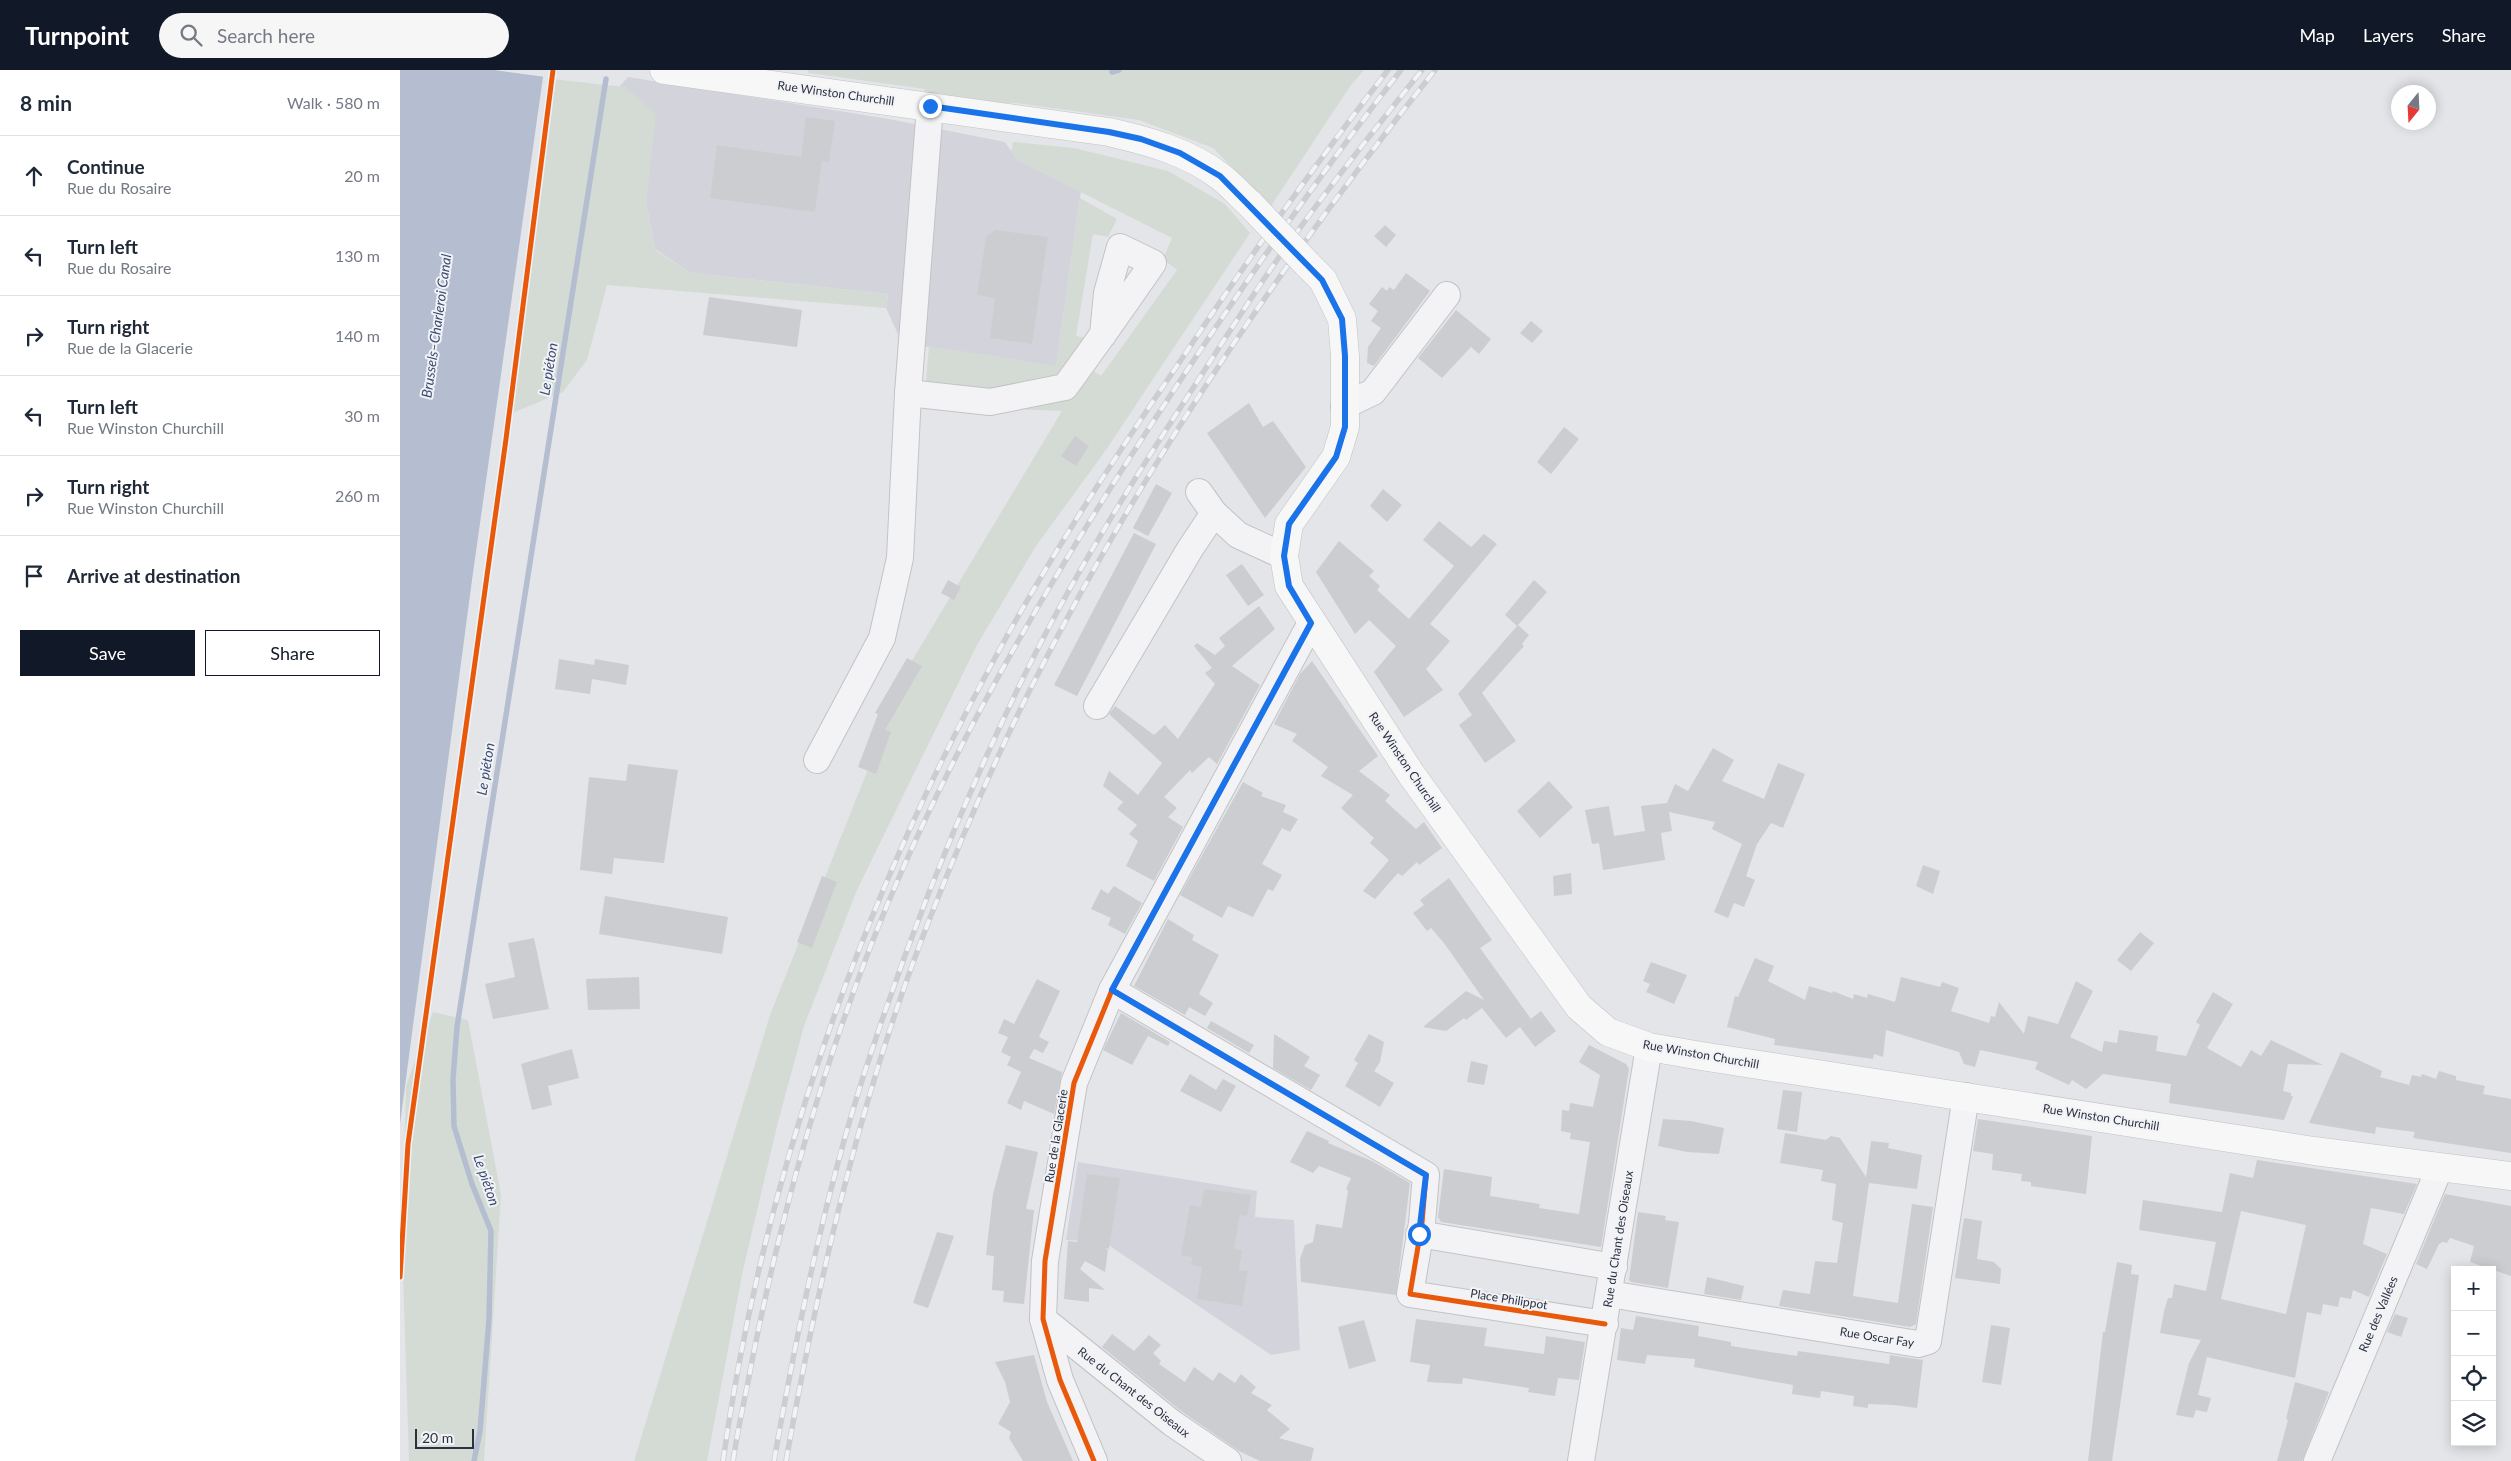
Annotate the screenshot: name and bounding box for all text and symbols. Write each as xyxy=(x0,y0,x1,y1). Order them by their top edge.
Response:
search box xyxy=(159,13,509,58)
text: Turnpoint xyxy=(25,21,129,50)
icon: search xyxy=(177,21,205,49)
text: Search here xyxy=(217,24,315,47)
text: Map xyxy=(2299,24,2335,46)
text: Layers xyxy=(2363,24,2414,46)
text: Share xyxy=(2442,24,2486,46)
street label: Rue Winston Churchill xyxy=(777,77,895,109)
north arrow xyxy=(2391,85,2436,130)
text: 8 min xyxy=(20,90,72,115)
text: Walk · 580 m xyxy=(287,93,380,112)
route end xyxy=(919,95,942,118)
text: Continue xyxy=(67,155,145,178)
icon: ahead xyxy=(20,162,48,190)
text: 20 m xyxy=(344,166,380,185)
text: Rue du Rosaire xyxy=(67,178,171,197)
text: Turn left xyxy=(67,235,138,258)
icon: left xyxy=(20,242,48,270)
text: 130 m xyxy=(335,246,380,265)
water label: Brussels–Charleroi Canal xyxy=(417,253,455,399)
text: Rue du Rosaire xyxy=(67,258,171,277)
text: Turn right xyxy=(67,315,149,338)
icon: right xyxy=(20,322,48,350)
text: 140 m xyxy=(335,326,380,345)
text: Rue de la Glacerie xyxy=(67,338,193,357)
water label: Le piéton xyxy=(535,342,561,396)
text: Turn left xyxy=(67,395,138,418)
icon: left xyxy=(20,402,48,430)
text: 30 m xyxy=(344,406,380,425)
text: Rue Winston Churchill xyxy=(67,418,224,437)
text: Turn right xyxy=(67,475,149,498)
icon: right xyxy=(20,482,48,510)
text: 260 m xyxy=(335,486,380,505)
text: Rue Winston Churchill xyxy=(67,498,224,517)
icon: arrive xyxy=(20,562,48,590)
text: Arrive at destination xyxy=(67,564,240,587)
button: Save xyxy=(20,630,195,676)
button: Share xyxy=(205,630,380,676)
street label: Rue Winston Churchill xyxy=(1366,709,1444,815)
water label: Le piéton xyxy=(472,742,498,796)
street label: Rue Winston Churchill xyxy=(1642,1036,1760,1072)
street label: Rue de la Glacerie xyxy=(1041,1088,1071,1184)
street label: Rue Winston Churchill xyxy=(2042,1100,2160,1134)
water label: Le piéton xyxy=(470,1152,504,1208)
street label: Rue du Chant des Oiseaux xyxy=(1600,1169,1636,1309)
route start xyxy=(1408,1223,1431,1246)
map controls xyxy=(2451,1266,2496,1446)
button: + xyxy=(2451,1266,2496,1311)
street label: Rue des Vallées xyxy=(2355,1274,2401,1354)
street label: Place Philippot xyxy=(1469,1285,1549,1313)
button: − xyxy=(2451,1311,2496,1356)
street label: Rue Oscar Fay xyxy=(1839,1324,1916,1350)
street label: Rue du Chant des Oiseaux xyxy=(1075,1343,1193,1441)
button: locate xyxy=(2451,1356,2496,1401)
button: layers xyxy=(2451,1401,2496,1446)
scale bar xyxy=(415,1426,474,1449)
text: 20 m xyxy=(422,1429,453,1446)

